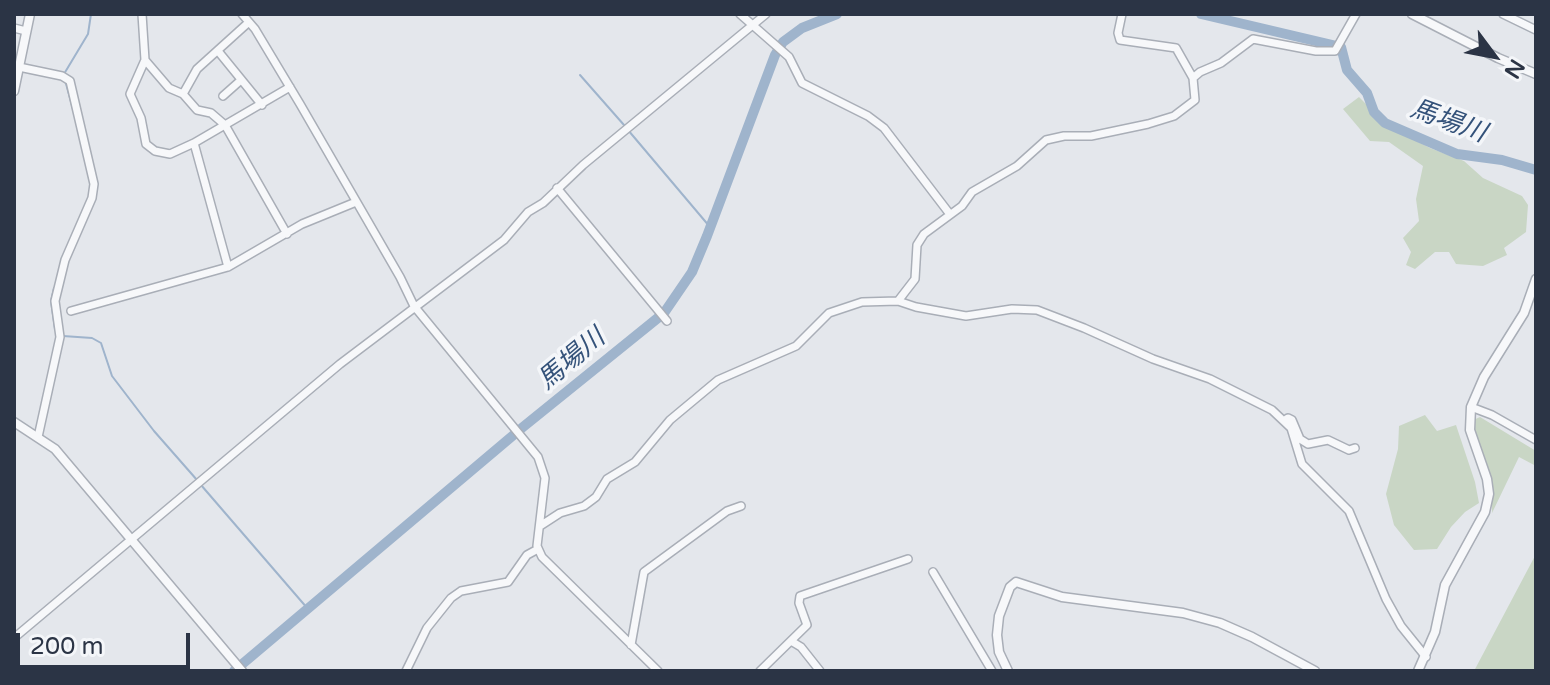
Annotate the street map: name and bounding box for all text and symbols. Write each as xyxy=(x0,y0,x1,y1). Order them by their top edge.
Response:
north arrow xyxy=(1454,16,1534,96)
text: N xyxy=(1499,54,1530,83)
water label: 馬場川 xyxy=(1406,94,1490,150)
water label: 馬場川 xyxy=(532,323,612,397)
scale bar xyxy=(20,617,194,667)
text: 200 m xyxy=(30,632,104,661)

